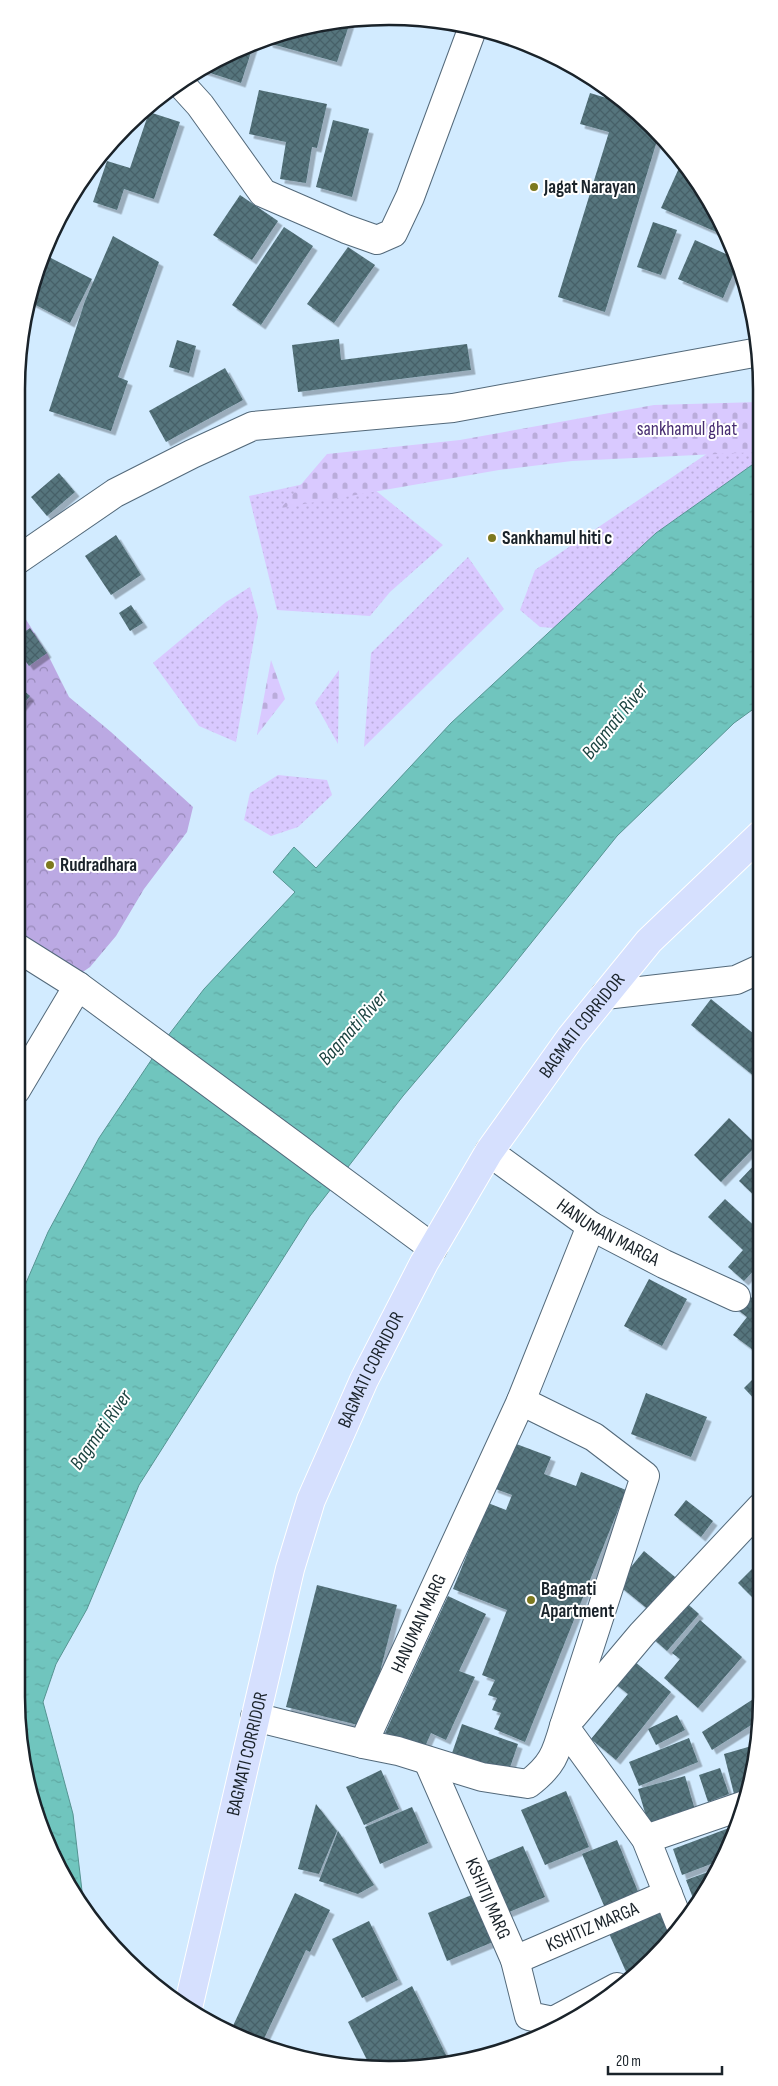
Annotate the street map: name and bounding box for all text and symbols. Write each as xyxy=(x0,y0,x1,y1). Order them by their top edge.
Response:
place label: Jagat Narayan xyxy=(543,176,636,199)
marker: Jagat Narayan xyxy=(528,181,540,193)
park label: sankhamul ghat xyxy=(637,418,737,441)
place label: Sankhamul hiti c xyxy=(502,527,612,550)
marker: Sankhamul hiti c xyxy=(486,532,498,544)
water label: Bagmati River xyxy=(577,677,654,764)
place label: Rudradhara xyxy=(60,854,137,877)
marker: Rudradhara xyxy=(44,859,56,871)
street label: BAGMATI CORRIDOR xyxy=(534,968,630,1082)
water label: Bagmati River xyxy=(313,985,394,1070)
street label: HANUMAN MARGA xyxy=(552,1194,664,1271)
street label: BAGMATI CORRIDOR xyxy=(333,1308,409,1432)
water label: Bagmati River xyxy=(65,1384,138,1475)
street label: HANUMAN MARG xyxy=(386,1570,451,1677)
place label: Bagmati Apartment xyxy=(540,1578,614,1623)
marker: Bagmati Apartment xyxy=(525,1594,537,1606)
street label: BAGMATI CORRIDOR xyxy=(222,1689,273,1818)
street label: KSHITIJ MARG xyxy=(460,1854,516,1943)
street label: KSHITIZ MARGA xyxy=(542,1896,643,1957)
scale bar xyxy=(608,2044,722,2076)
text: 20 m xyxy=(616,2052,641,2071)

